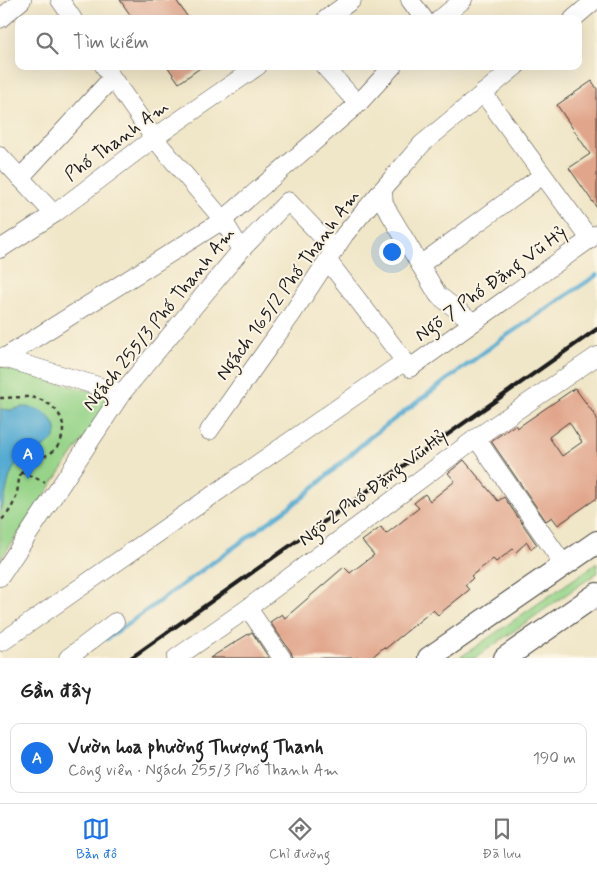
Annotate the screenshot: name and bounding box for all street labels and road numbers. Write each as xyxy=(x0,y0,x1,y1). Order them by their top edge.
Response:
street label: Phố Thanh Am xyxy=(60,95,174,187)
street label: Ngách 165/2 Phố Thanh Am xyxy=(210,185,368,387)
street label: Ngõ 7 Phố Đặng Vũ Hỷ xyxy=(410,220,574,350)
street label: Ngách 255/3 Phố Thanh Am xyxy=(77,222,243,418)
street label: Ngõ 2 Phố Đặng Vũ Hỷ xyxy=(294,424,454,555)

